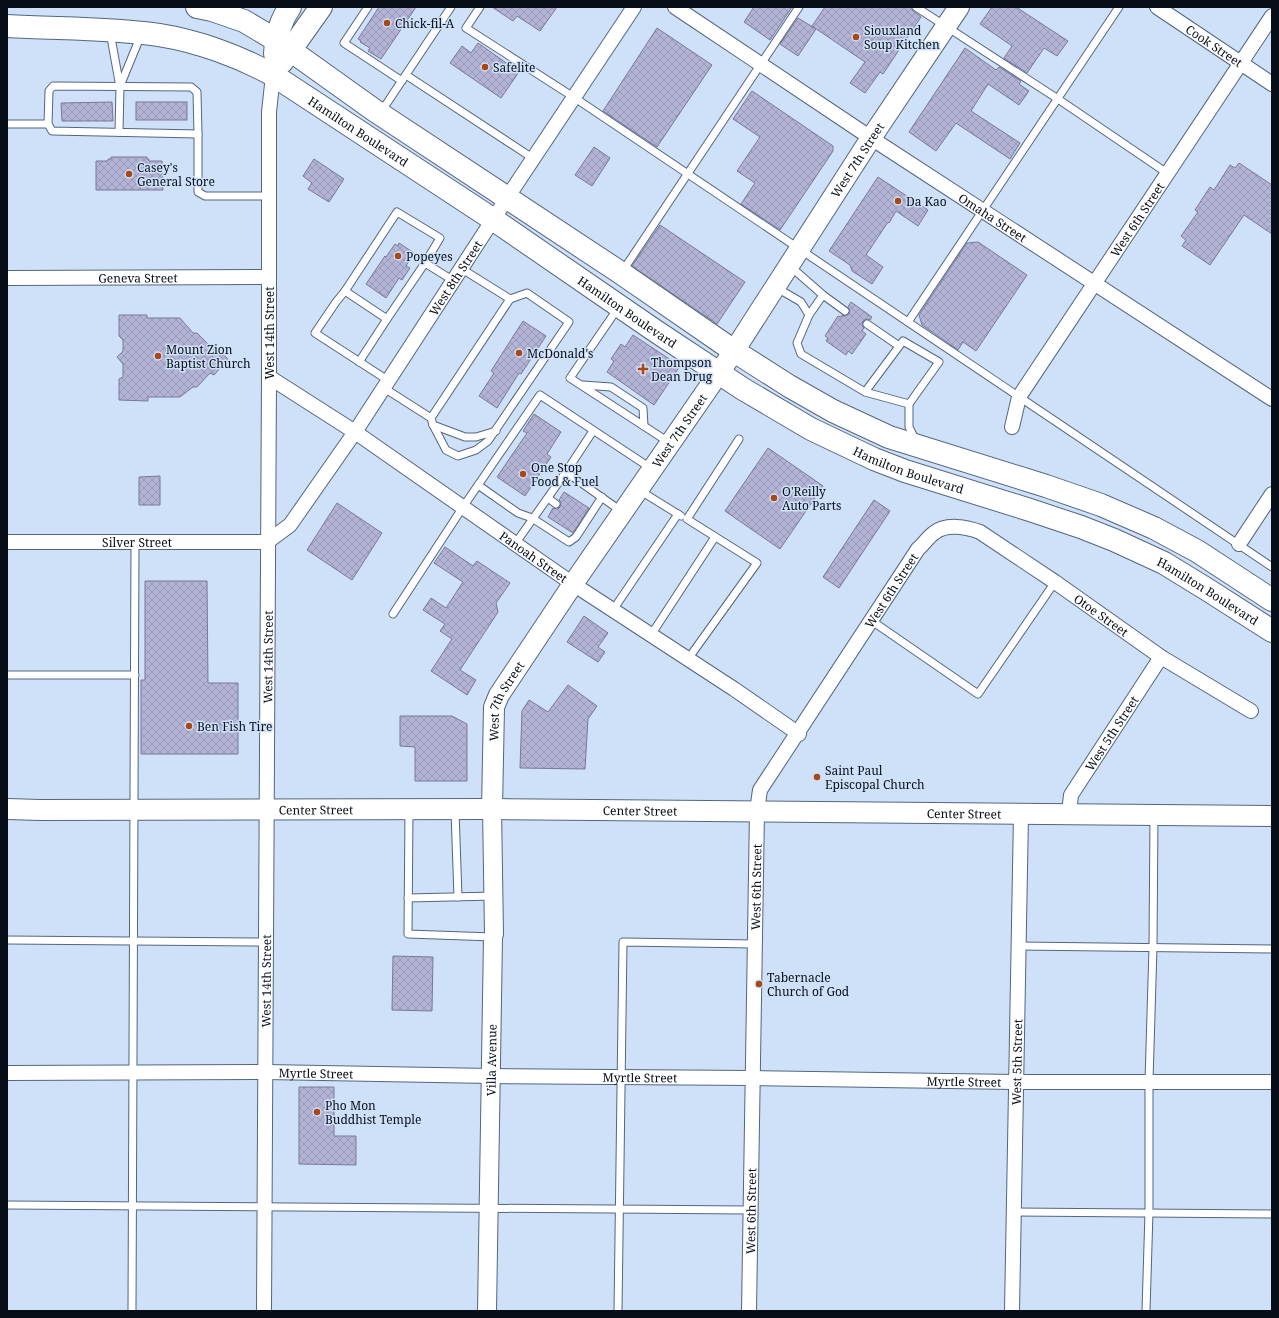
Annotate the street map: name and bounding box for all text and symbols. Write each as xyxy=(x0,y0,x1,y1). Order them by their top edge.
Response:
place label: Chick-fil-A xyxy=(395,15,455,32)
marker: Chick-fil-A xyxy=(382,18,392,28)
street label: Cook Street xyxy=(1183,20,1246,71)
place label: Siouxland Soup Kitchen xyxy=(864,22,940,53)
marker: Siouxland Soup Kitchen xyxy=(851,32,861,42)
place label: Safelite xyxy=(493,59,535,76)
marker: Safelite xyxy=(480,62,490,72)
street label: Hamilton Boulevard xyxy=(305,92,412,171)
street label: West 7th Street xyxy=(827,119,888,201)
place label: Casey's General Store xyxy=(137,159,215,190)
marker: Casey's General Store xyxy=(124,169,134,179)
street label: West 6th Street xyxy=(1106,179,1168,260)
street label: Omaha Street xyxy=(955,189,1030,246)
place label: Da Kao xyxy=(906,193,947,210)
marker: Da Kao xyxy=(893,196,903,206)
street label: West 8th Street xyxy=(425,237,486,319)
place label: Popeyes xyxy=(406,248,453,265)
marker: Popeyes xyxy=(393,251,403,261)
street label: Geneva Street xyxy=(98,269,178,286)
street label: Hamilton Boulevard xyxy=(575,272,681,352)
street label: West 14th Street xyxy=(261,287,278,380)
place label: Mount Zion Baptist Church xyxy=(166,341,251,372)
place label: McDonald's xyxy=(527,345,593,362)
marker: McDonald's xyxy=(514,348,524,358)
marker: Mount Zion Baptist Church xyxy=(153,351,163,361)
place label: Thompson Dean Drug xyxy=(651,354,713,385)
marker: Thompson Dean Drug xyxy=(638,364,648,374)
street label: West 7th Street xyxy=(648,390,711,471)
street label: Hamilton Boulevard xyxy=(851,442,967,498)
place label: One Stop Food & Fuel xyxy=(531,459,599,490)
marker: One Stop Food & Fuel xyxy=(518,469,528,479)
place label: O'Reilly Auto Parts xyxy=(782,483,841,514)
marker: O'Reilly Auto Parts xyxy=(769,493,779,503)
street label: Panoah Street xyxy=(496,527,571,586)
street label: Silver Street xyxy=(102,534,172,551)
street label: West 6th Street xyxy=(860,550,922,631)
street label: Hamilton Boulevard xyxy=(1155,553,1262,629)
street label: Otoe Street xyxy=(1071,590,1132,640)
street label: West 14th Street xyxy=(259,610,276,704)
street label: West 7th Street xyxy=(485,658,528,741)
street label: West 5th Street xyxy=(1081,692,1142,774)
place label: Ben Fish Tire xyxy=(197,718,272,735)
marker: Ben Fish Tire xyxy=(184,721,194,731)
place label: Saint Paul Episcopal Church xyxy=(825,762,925,793)
marker: Saint Paul Episcopal Church xyxy=(812,772,822,782)
street label: Center Street xyxy=(279,801,353,818)
street label: Center Street xyxy=(603,801,677,819)
street label: Center Street xyxy=(927,804,1001,822)
street label: West 6th Street xyxy=(747,844,765,930)
street label: West 14th Street xyxy=(257,934,275,1028)
place label: Tabernacle Church of God xyxy=(767,969,850,1000)
marker: Tabernacle Church of God xyxy=(754,979,764,989)
street label: West 5th Street xyxy=(1007,1019,1026,1105)
street label: Villa Avenue xyxy=(482,1024,500,1096)
street label: Myrtle Street xyxy=(278,1064,353,1082)
street label: Myrtle Street xyxy=(603,1068,677,1086)
street label: Myrtle Street xyxy=(926,1072,1001,1090)
place label: Pho Mon Buddhist Temple xyxy=(325,1097,421,1128)
marker: Pho Mon Buddhist Temple xyxy=(312,1107,322,1117)
street label: West 6th Street xyxy=(741,1168,760,1254)

